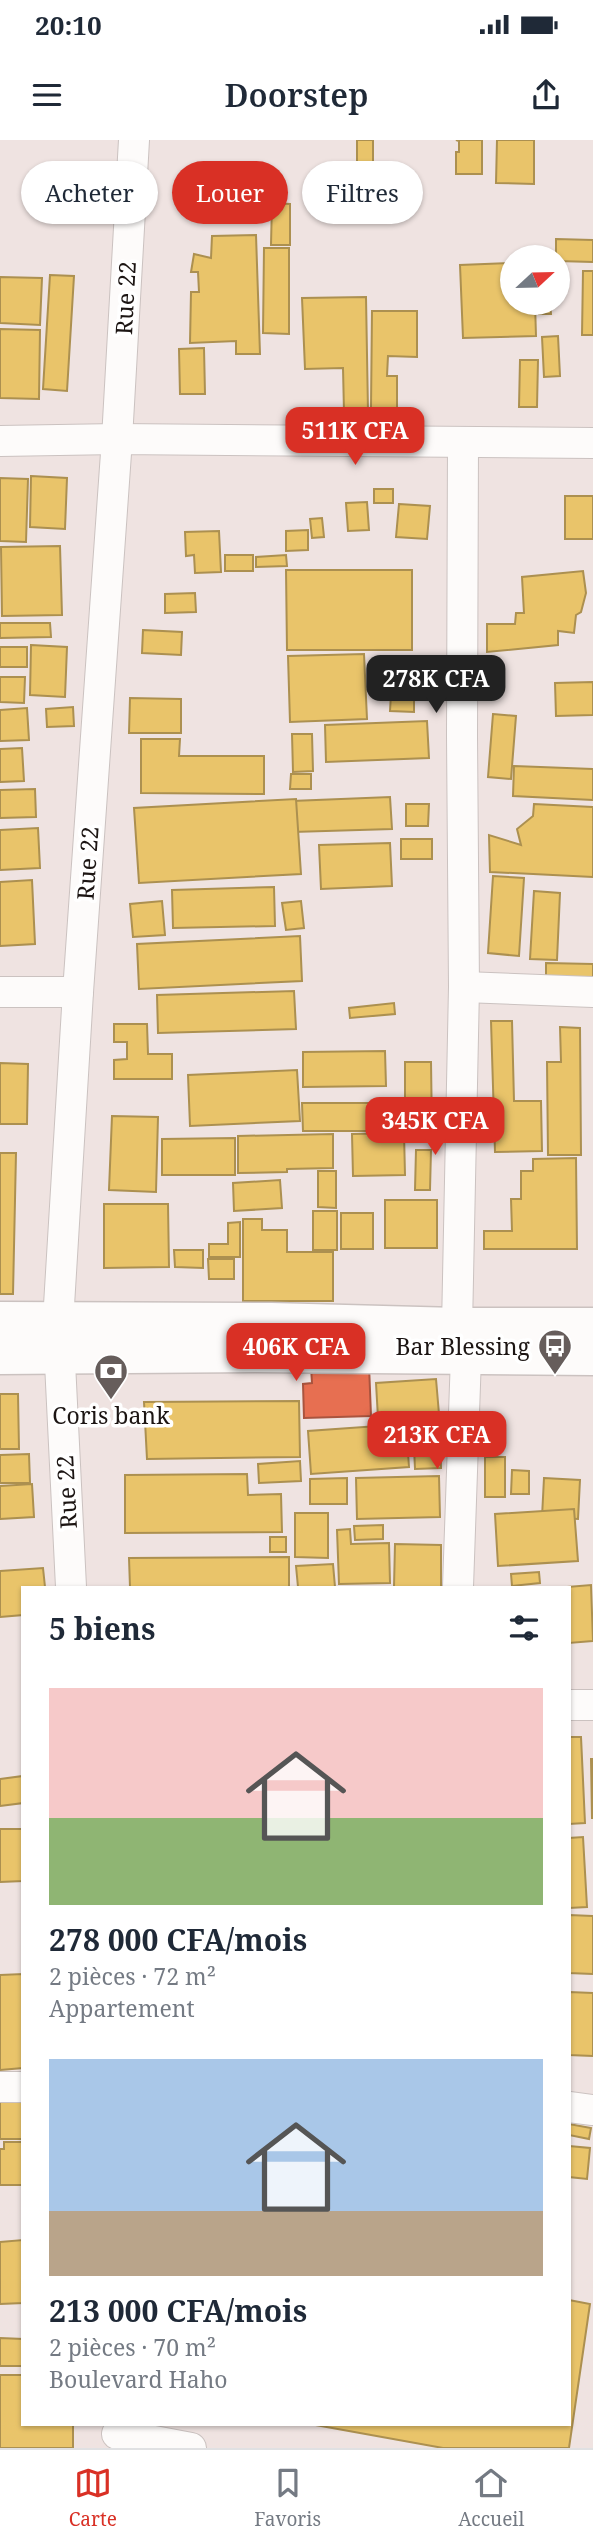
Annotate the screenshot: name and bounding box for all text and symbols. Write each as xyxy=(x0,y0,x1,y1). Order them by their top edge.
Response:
text: 20:10 xyxy=(35,7,102,43)
text: Doorstep xyxy=(224,73,369,116)
icon: menu xyxy=(28,76,66,114)
icon: share xyxy=(527,76,565,114)
chip: Acheter xyxy=(21,161,158,224)
chip: Louer xyxy=(172,161,288,224)
chip: Filtres xyxy=(302,161,423,224)
north arrow xyxy=(500,245,570,315)
map controls xyxy=(500,245,570,315)
street label: Rue 22 xyxy=(107,260,143,336)
pin: 511K CFA xyxy=(283,408,427,467)
text: 511K CFA xyxy=(301,414,409,446)
pin: 278K CFA xyxy=(364,656,508,715)
text: 278K CFA xyxy=(382,662,490,694)
street label: Rue 22 xyxy=(68,825,106,901)
pin: 345K CFA xyxy=(363,1098,507,1157)
text: 345K CFA xyxy=(381,1104,489,1136)
pin: 406K CFA xyxy=(224,1324,368,1383)
bus stop icon: Bar Blessing xyxy=(536,1327,574,1376)
text: 406K CFA xyxy=(242,1330,350,1362)
place label: Bar Blessing xyxy=(395,1330,531,1362)
bank icon: Coris bank xyxy=(92,1352,130,1401)
place label: Coris bank xyxy=(52,1399,170,1431)
pin: 213K CFA xyxy=(365,1412,509,1471)
text: 213K CFA xyxy=(383,1418,491,1450)
street label: Rue 22 xyxy=(48,1454,84,1530)
text: 5 biens xyxy=(49,1608,155,1649)
icon: filters xyxy=(505,1609,543,1647)
icon: home xyxy=(233,1733,359,1859)
text: 278 000 CFA/mois xyxy=(49,1919,307,1960)
text: 2 pièces · 72 m² xyxy=(49,1960,216,1992)
text: Appartement xyxy=(49,1992,195,2024)
icon: home xyxy=(233,2104,359,2230)
text: 213 000 CFA/mois xyxy=(49,2290,307,2331)
text: 2 pièces · 70 m² xyxy=(49,2331,216,2363)
text: Boulevard Haho xyxy=(49,2363,228,2395)
tab: Carte xyxy=(69,2464,117,2532)
tab: Favoris xyxy=(254,2464,321,2532)
tab: Accueil xyxy=(458,2464,524,2532)

